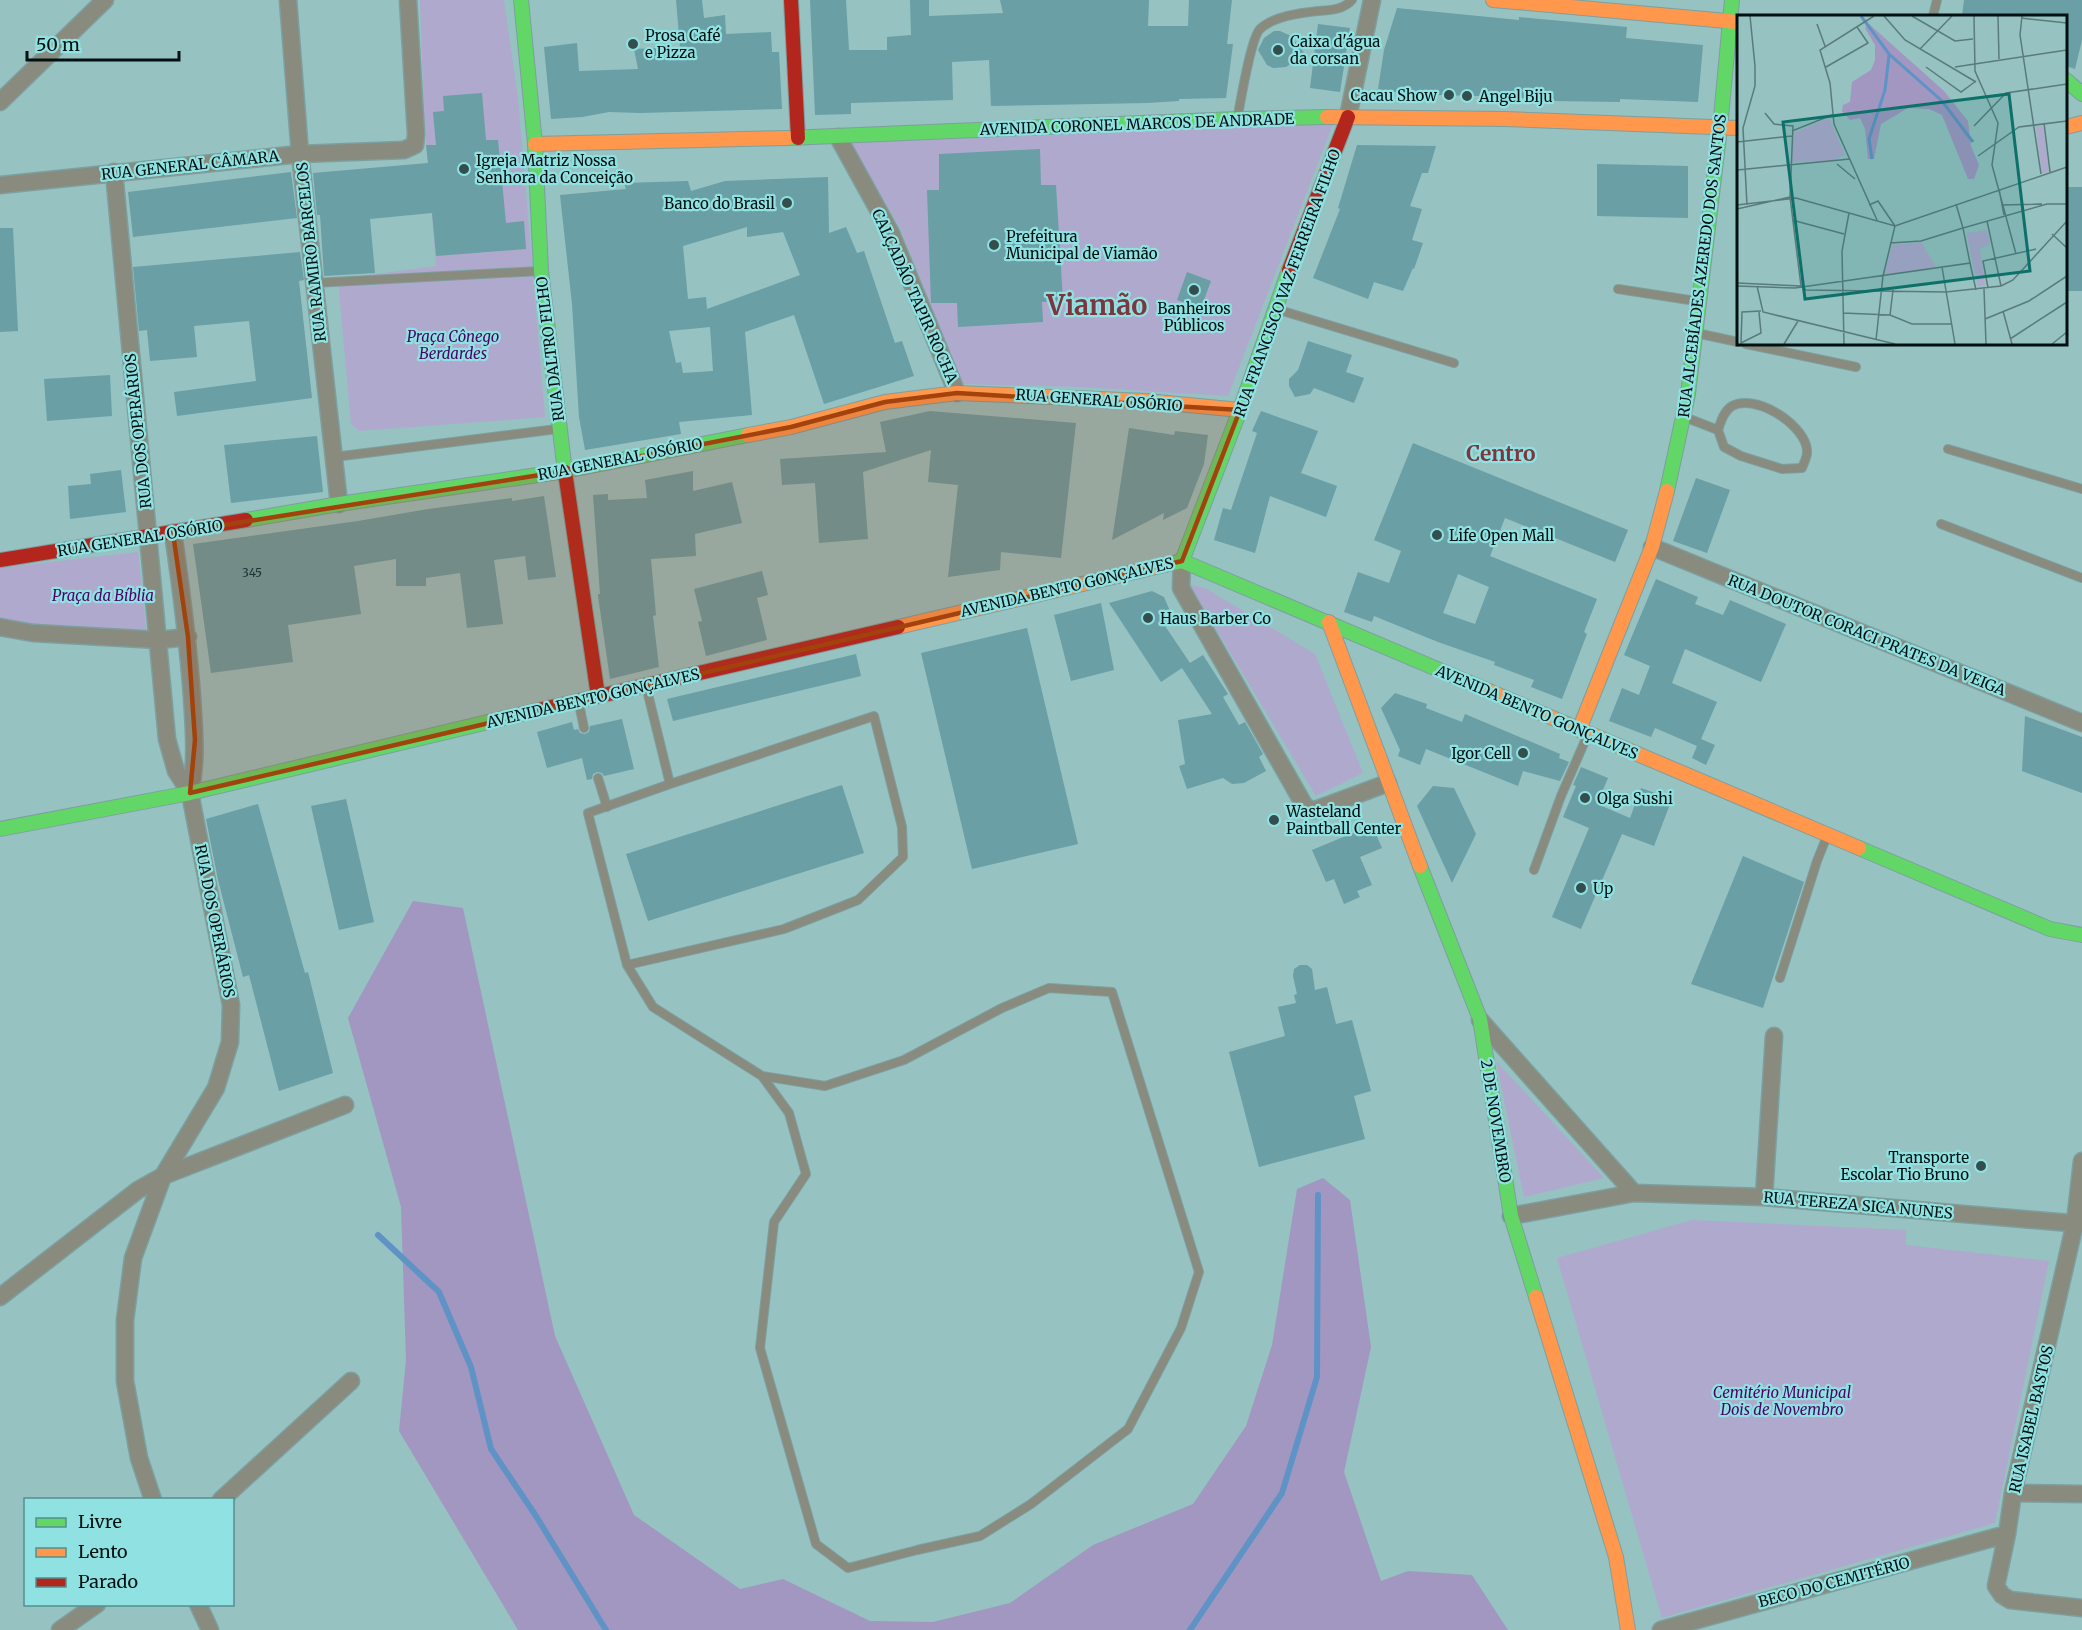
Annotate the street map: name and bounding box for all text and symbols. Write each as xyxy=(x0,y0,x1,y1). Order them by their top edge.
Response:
inset map xyxy=(1737,15,2067,345)
scale bar xyxy=(27,24,178,62)
place label: Prosa Café e Pizza xyxy=(645,26,720,62)
place label: Caixa d'água da corsan xyxy=(1290,32,1380,68)
text: 50 m xyxy=(36,33,80,56)
marker: Prosa Café e Pizza xyxy=(626,37,640,51)
marker: Caixa d'água da corsan xyxy=(1271,43,1285,57)
place label: Cacau Show xyxy=(1351,86,1437,105)
place label: Angel Biju xyxy=(1478,87,1553,106)
marker: Cacau Show xyxy=(1442,88,1456,102)
marker: Angel Biju xyxy=(1460,89,1474,103)
street label: AVENIDA CORONEL MARCOS DE ANDRADE xyxy=(979,109,1295,139)
street label: RUA ALCEBÍADES AZEREDO DOS SANTOS xyxy=(1673,113,1730,419)
street label: RUA GENERAL CÂMARA xyxy=(100,145,280,184)
street label: RUA FRANCISCO VAZ FERREIRA FILHO xyxy=(1230,146,1344,420)
place label: Igreja Matriz Nossa Senhora da Conceição xyxy=(476,151,633,187)
street label: RUA RAMIRO BARCELOS xyxy=(292,161,330,343)
marker: Igreja Matriz Nossa Senhora da Conceição xyxy=(457,162,471,176)
place label: Banco do Brasil xyxy=(664,194,775,213)
marker: Banco do Brasil xyxy=(780,196,794,210)
street label: CALÇADÃO TAPIR ROCHA xyxy=(868,206,962,387)
place label: Prefeitura Municipal de Viamão xyxy=(1006,227,1158,263)
marker: Prefeitura Municipal de Viamão xyxy=(987,238,1001,252)
street label: RUA DALTRO FILHO xyxy=(532,275,568,422)
marker: Banheiros Públicos xyxy=(1187,283,1201,297)
district label: Viamão xyxy=(1046,288,1147,322)
place label: Banheiros Públicos xyxy=(1157,299,1231,335)
park label: Praça Cônego Berdardes xyxy=(407,327,499,363)
street label: RUA DOS OPERÁRIOS xyxy=(119,352,156,510)
street label: RUA GENERAL OSÓRIO xyxy=(1015,384,1183,415)
street label: RUA GENERAL OSÓRIO xyxy=(536,433,704,484)
district label: Centro xyxy=(1466,440,1536,467)
street label: RUA GENERAL OSÓRIO xyxy=(56,515,224,560)
place label: Life Open Mall xyxy=(1449,526,1555,545)
marker: Life Open Mall xyxy=(1430,528,1444,542)
street label: AVENIDA BENTO GONÇALVES xyxy=(958,553,1176,621)
house number: 345 xyxy=(242,565,262,580)
street label: RUA DOUTOR CORACI PRATES DA VEIGA xyxy=(1725,570,2009,700)
park label: Praça da Bíblia xyxy=(52,586,154,605)
place label: Haus Barber Co xyxy=(1160,609,1271,628)
marker: Haus Barber Co xyxy=(1141,611,1155,625)
street label: AVENIDA BENTO GONÇALVES xyxy=(1432,660,1641,763)
street label: AVENIDA BENTO GONÇALVES xyxy=(484,664,702,732)
place label: Igor Cell xyxy=(1451,744,1511,763)
marker: Igor Cell xyxy=(1516,746,1530,760)
place label: Olga Sushi xyxy=(1597,789,1673,808)
marker: Olga Sushi xyxy=(1578,791,1592,805)
place label: Wasteland Paintball Center xyxy=(1285,802,1401,838)
marker: Wasteland Paintball Center xyxy=(1267,813,1281,827)
street label: RUA DOS OPERÁRIOS xyxy=(191,842,240,999)
place label: Up xyxy=(1593,879,1613,898)
marker: Up xyxy=(1574,881,1588,895)
street label: 2 DE NOVEMBRO xyxy=(1477,1058,1515,1184)
place label: Transporte Escolar Tio Bruno xyxy=(1840,1148,1969,1184)
marker: Transporte Escolar Tio Bruno xyxy=(1974,1159,1988,1173)
street label: RUA TEREZA SICA NUNES xyxy=(1763,1187,1953,1223)
street label: RUA ISABEL BASTOS xyxy=(2005,1343,2057,1495)
park label: Cemitério Municipal Dois de Novembro xyxy=(1713,1383,1851,1419)
legend xyxy=(24,1498,234,1606)
text: Livre xyxy=(78,1510,122,1533)
text: Lento xyxy=(78,1540,128,1563)
street label: BECO DO CEMITÉRIO xyxy=(1756,1552,1912,1611)
text: Parado xyxy=(78,1570,138,1593)

